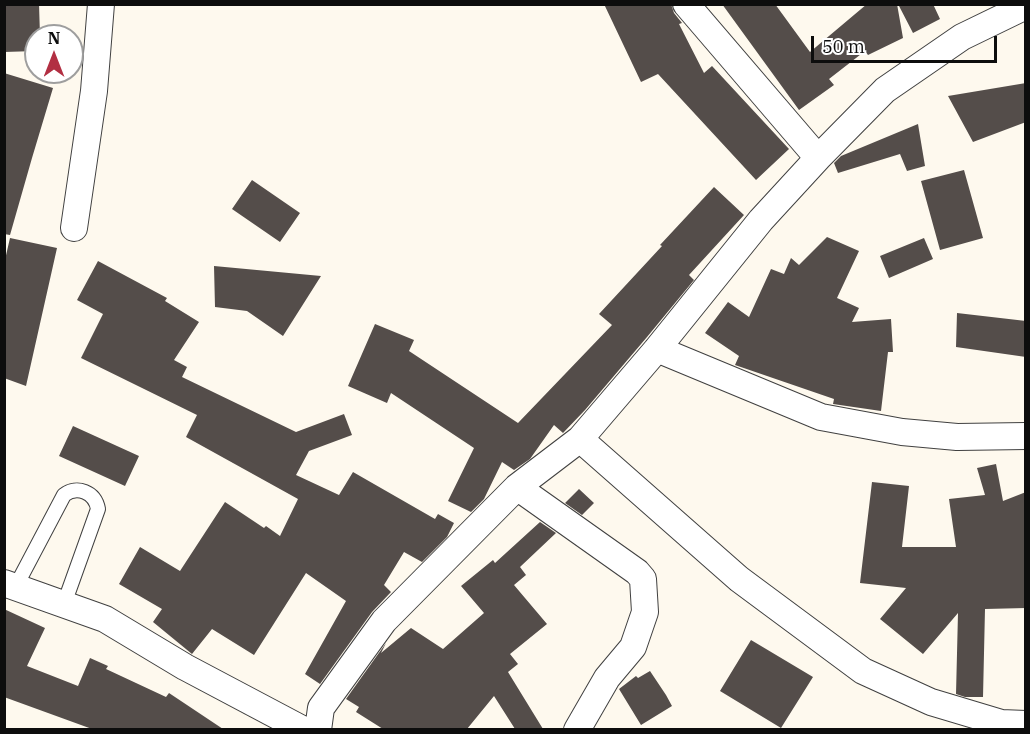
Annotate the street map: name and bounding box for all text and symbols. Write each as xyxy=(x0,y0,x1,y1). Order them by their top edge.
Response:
north arrow xyxy=(24,24,84,84)
scale bar xyxy=(814,24,1000,62)
text: N xyxy=(48,28,60,48)
text: 50 m xyxy=(822,35,865,58)

